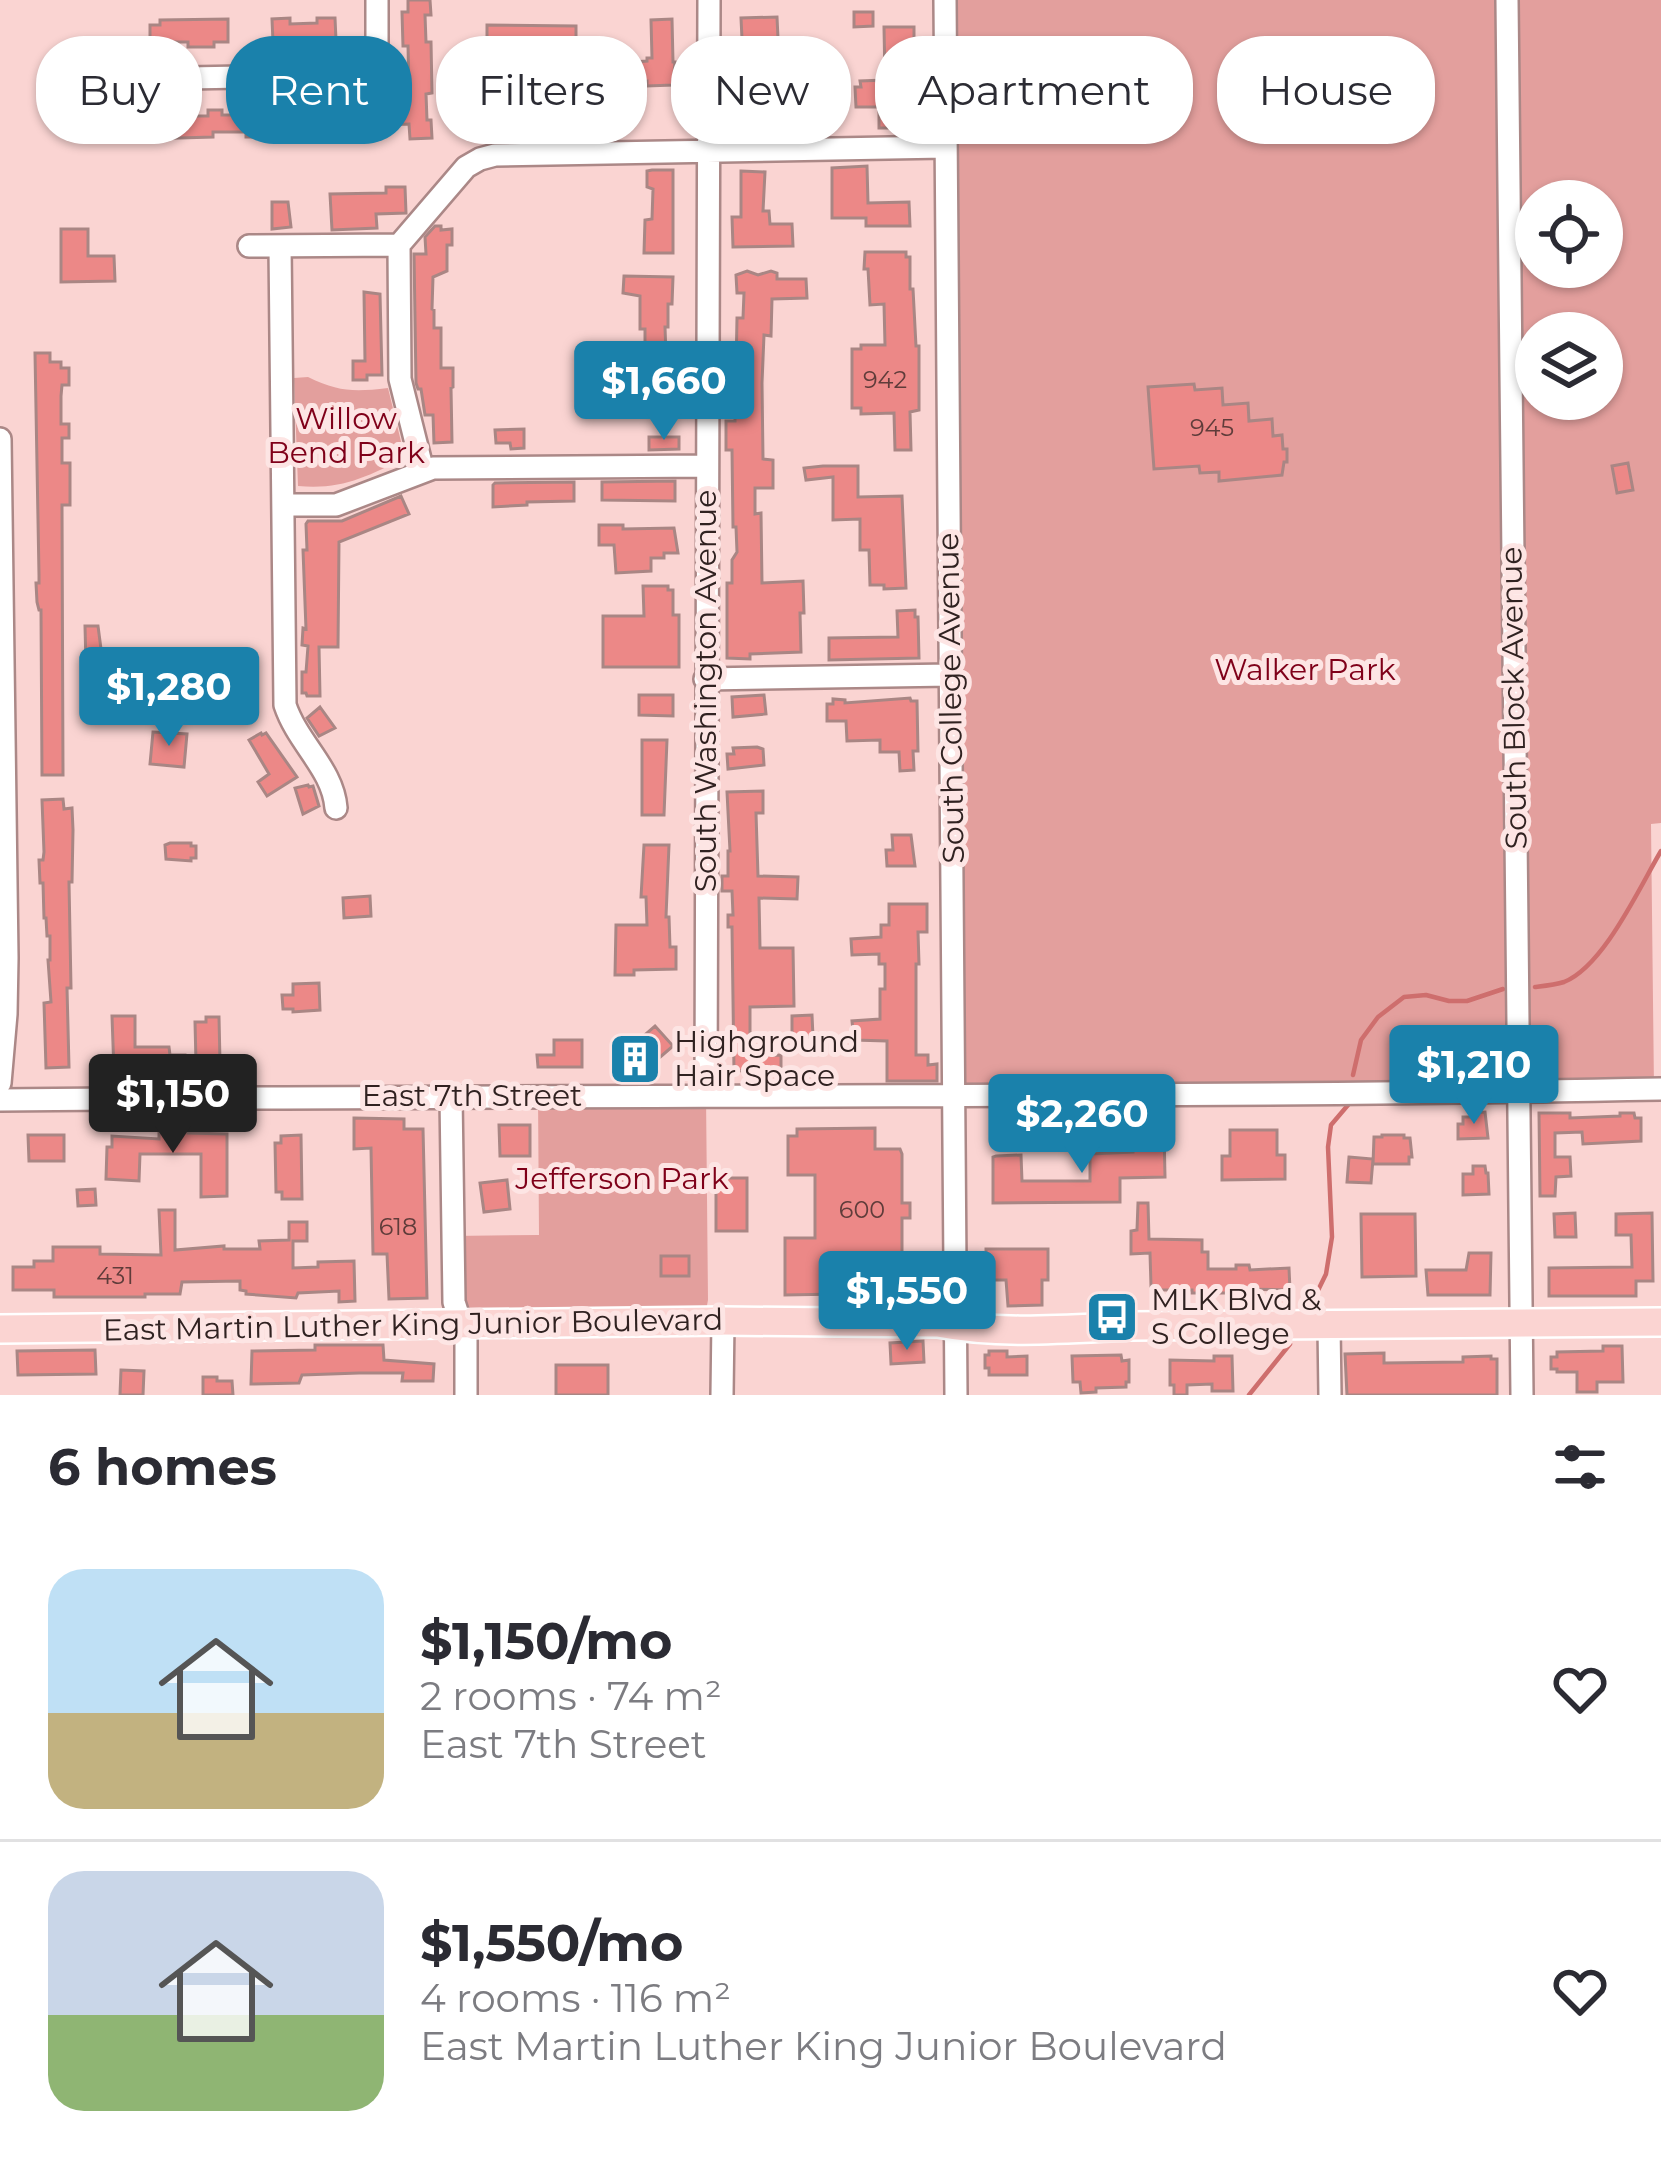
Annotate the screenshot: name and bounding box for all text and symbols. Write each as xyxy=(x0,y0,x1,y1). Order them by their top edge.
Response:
chip: Buy xyxy=(36,36,202,144)
chip: Rent xyxy=(226,36,412,144)
chip: Filters xyxy=(436,36,647,144)
chip: New xyxy=(671,36,851,144)
chip: Apartment xyxy=(875,36,1193,144)
chip: House xyxy=(1217,36,1435,144)
map controls xyxy=(1515,180,1623,420)
button: locate xyxy=(1515,180,1623,288)
button: layers xyxy=(1515,312,1623,420)
pin: $1,660 xyxy=(566,341,762,443)
text: $1,660 xyxy=(601,356,727,404)
house number: 942 xyxy=(863,365,907,394)
park label: Willow Bend Park xyxy=(267,400,425,471)
house number: 945 xyxy=(1190,413,1234,442)
street label: South Washington Avenue xyxy=(687,490,724,892)
street label: South College Avenue xyxy=(929,532,972,864)
street label: South Block Avenue xyxy=(1492,546,1535,850)
pin: $1,280 xyxy=(71,647,267,749)
park label: Walker Park xyxy=(1214,651,1396,688)
text: $1,280 xyxy=(106,662,232,710)
place label: Highground Hair Space xyxy=(674,1023,859,1094)
pin: $1,210 xyxy=(1376,1025,1572,1127)
building icon: Highground Hair Space xyxy=(607,1031,663,1087)
text: $1,210 xyxy=(1416,1040,1532,1088)
pin: $1,150 xyxy=(75,1054,271,1156)
text: $1,150 xyxy=(116,1069,230,1117)
pin: $2,260 xyxy=(984,1074,1180,1176)
street label: East 7th Street xyxy=(362,1077,582,1114)
text: $2,260 xyxy=(1015,1089,1149,1137)
park label: Jefferson Park xyxy=(514,1160,729,1197)
house number: 600 xyxy=(839,1195,885,1224)
house number: 618 xyxy=(379,1212,417,1241)
pin: $1,550 xyxy=(809,1251,1005,1353)
house number: 431 xyxy=(96,1261,134,1290)
text: $1,550 xyxy=(846,1266,968,1314)
place label: MLK Blvd & S College xyxy=(1151,1281,1321,1352)
bus stop icon: MLK Blvd & S College xyxy=(1084,1289,1140,1345)
street label: East Martin Luther King Junior Boulevard xyxy=(102,1301,724,1348)
icon: filters xyxy=(1547,1434,1613,1500)
text: 6 homes xyxy=(48,1436,277,1498)
text: $1,150/mo xyxy=(420,1610,672,1672)
icon: home xyxy=(144,1617,288,1761)
icon: heart xyxy=(1547,1656,1613,1722)
text: 2 rooms · 74 m² xyxy=(420,1672,722,1720)
text: East 7th Street xyxy=(420,1720,707,1768)
text: $1,550/mo xyxy=(420,1912,683,1974)
icon: home xyxy=(144,1919,288,2063)
icon: heart xyxy=(1547,1958,1613,2024)
text: 4 rooms · 116 m² xyxy=(420,1974,731,2022)
text: East Martin Luther King Junior Boulevard xyxy=(420,2022,1227,2070)

